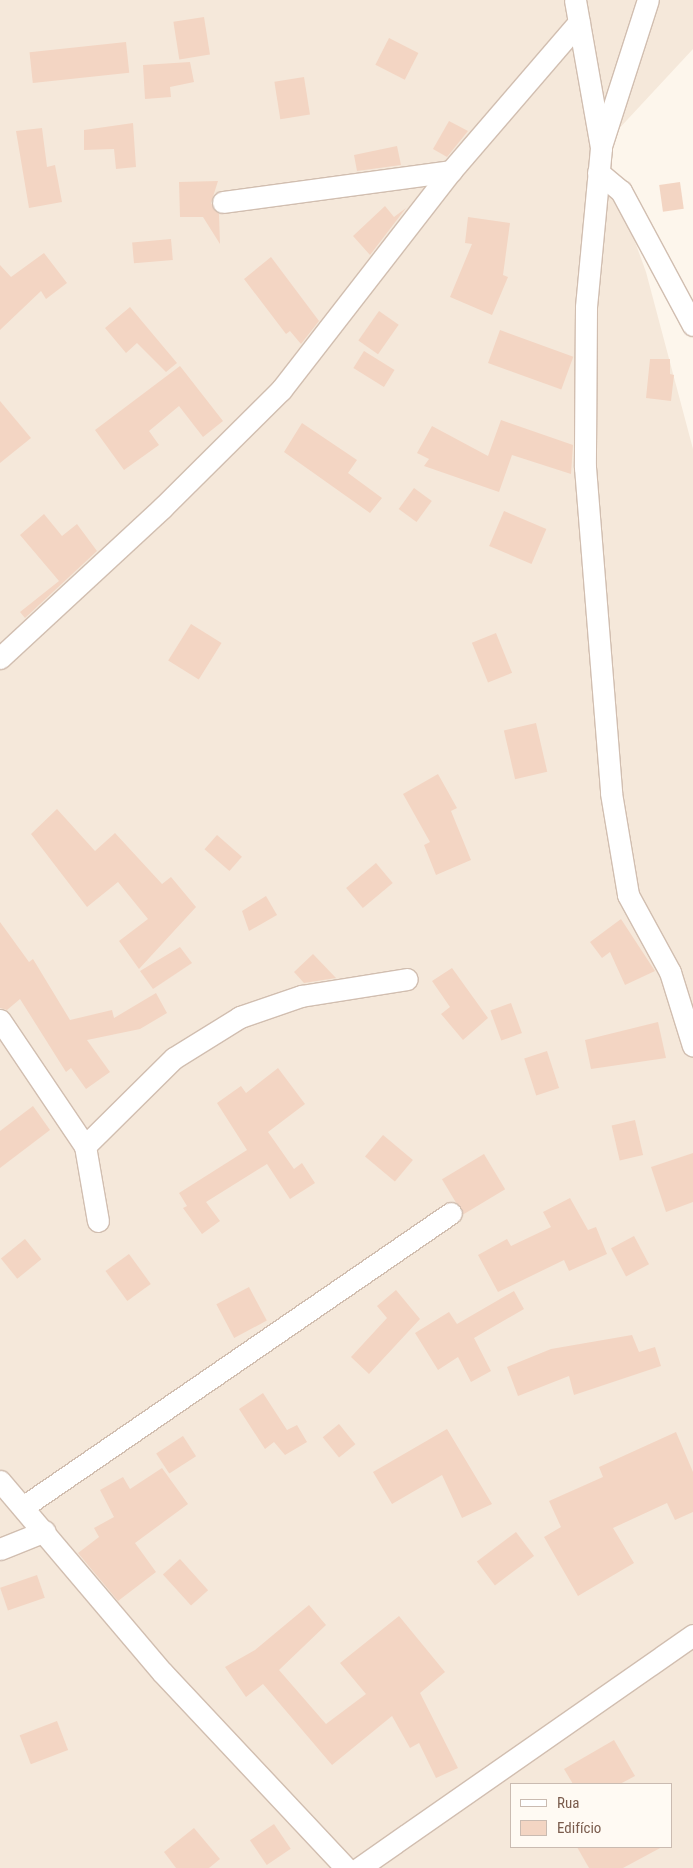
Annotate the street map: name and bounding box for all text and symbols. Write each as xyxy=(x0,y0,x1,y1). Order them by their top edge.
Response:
legend xyxy=(510,1783,673,1848)
text: Rua xyxy=(557,1794,579,1812)
text: Edifício xyxy=(557,1819,601,1837)

